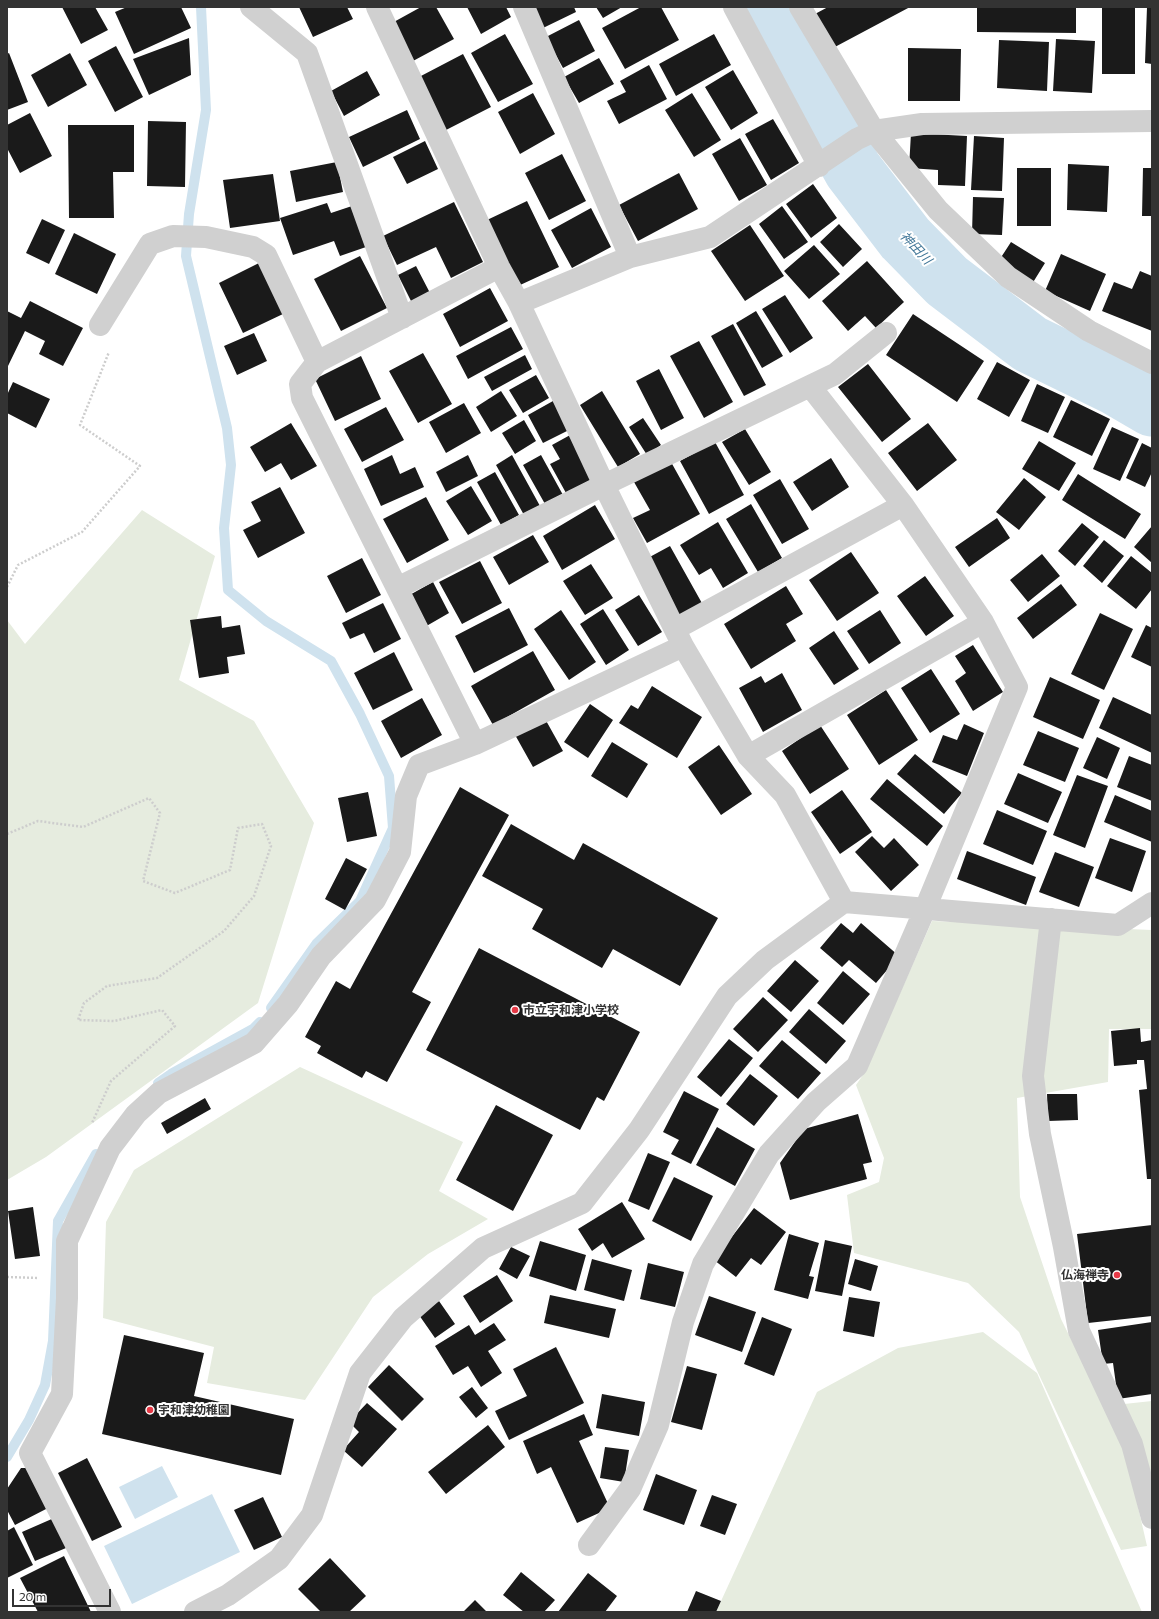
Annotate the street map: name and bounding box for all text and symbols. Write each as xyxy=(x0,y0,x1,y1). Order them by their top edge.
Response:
water label: 神田川 xyxy=(897,228,935,268)
place label: 市立宇和津小学校 xyxy=(523,1003,619,1017)
marker: 市立宇和津小学校 xyxy=(510,1005,520,1015)
place label: 仏海禅寺 xyxy=(1061,1268,1109,1282)
marker: 仏海禅寺 xyxy=(1112,1270,1122,1280)
place label: 宇和津幼稚園 xyxy=(158,1403,230,1417)
marker: 宇和津幼稚園 xyxy=(145,1405,155,1415)
scale bar xyxy=(14,1581,113,1607)
text: 20 m xyxy=(19,1589,46,1603)

